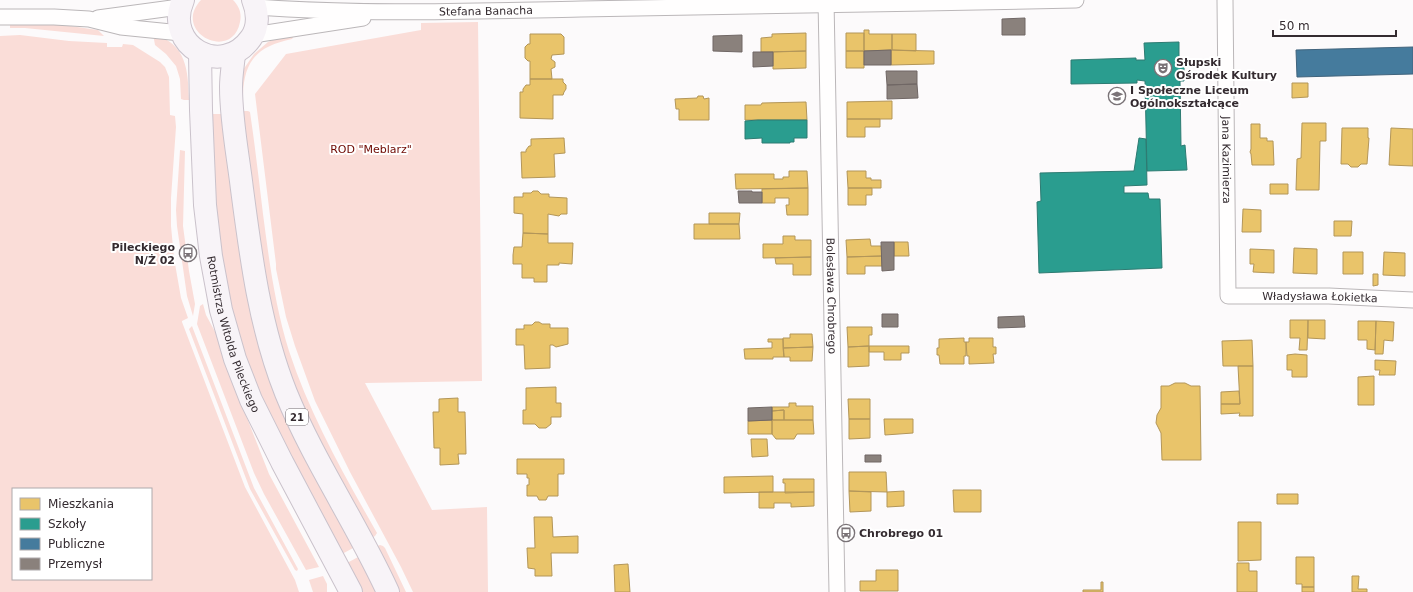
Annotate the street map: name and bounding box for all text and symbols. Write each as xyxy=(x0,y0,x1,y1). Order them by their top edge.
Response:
street label: Stefana Banacha xyxy=(439,3,533,18)
scale bar xyxy=(1273,12,1396,38)
text: 50 m xyxy=(1279,19,1310,33)
place label: Słupski Ośrodek Kultury xyxy=(1176,56,1277,82)
theatre icon: Słupski Ośrodek Kultury xyxy=(1153,58,1173,78)
place label: I Społeczne Liceum Ogólnokształcące xyxy=(1130,84,1249,110)
school or university icon: I Społeczne Liceum Ogólnokształcące xyxy=(1107,86,1127,106)
street label: Jana Kazimierza xyxy=(1220,115,1234,204)
park label: ROD "Meblarz" xyxy=(330,143,412,156)
street label: Bolesława Chrobrego xyxy=(824,238,839,355)
place label: Pileckiego N/Ż 02 xyxy=(111,241,175,267)
bus stop icon: Pileckiego N/Ż 02 xyxy=(178,243,198,263)
street label: Rotmistrza Witolda Pileckiego xyxy=(205,255,263,415)
street label: Władysława Łokietka xyxy=(1262,289,1378,305)
road number: 21 xyxy=(286,409,308,425)
legend xyxy=(12,488,152,580)
text: Mieszkania xyxy=(48,497,114,511)
text: Szkoły xyxy=(48,517,86,531)
bus stop icon: Chrobrego 01 xyxy=(836,523,856,543)
place label: Chrobrego 01 xyxy=(859,527,943,540)
text: Publiczne xyxy=(48,537,105,551)
text: Przemysł xyxy=(48,557,103,571)

